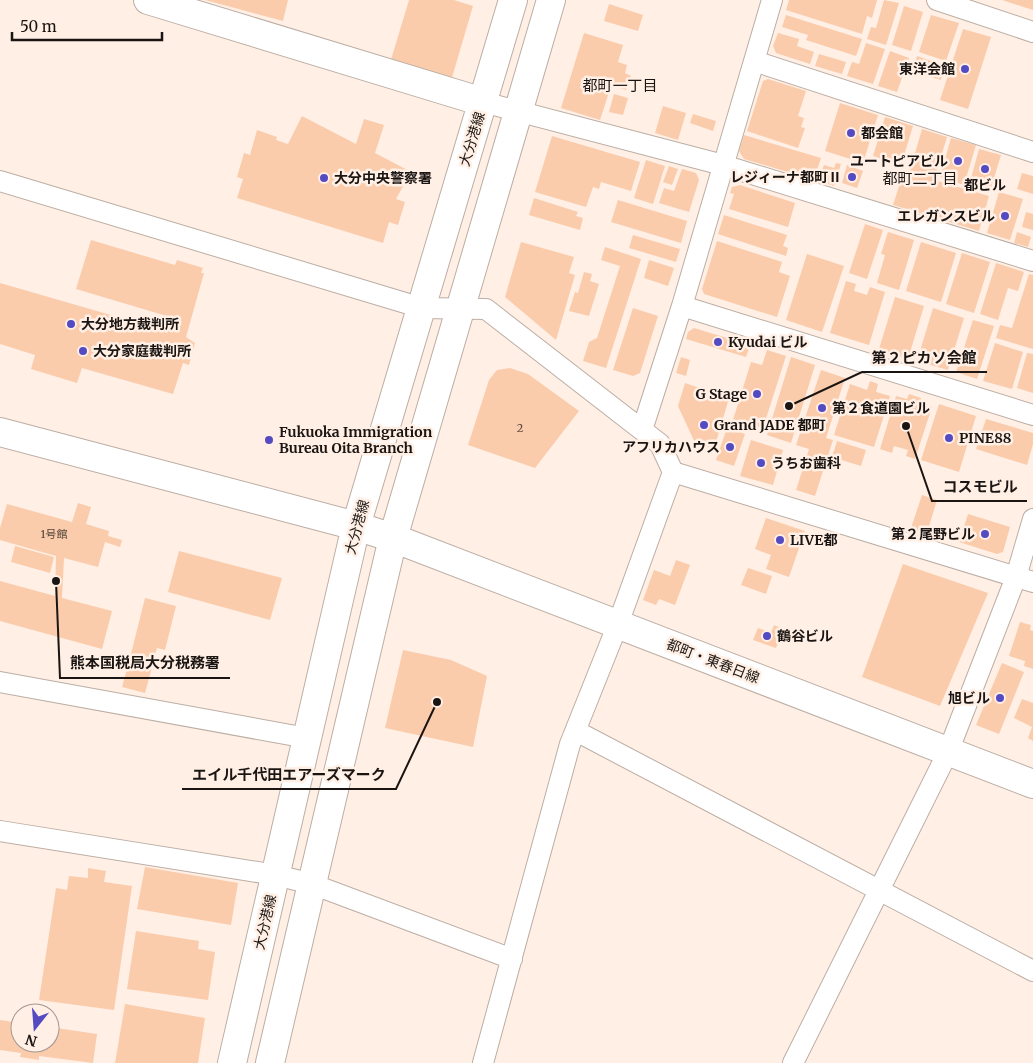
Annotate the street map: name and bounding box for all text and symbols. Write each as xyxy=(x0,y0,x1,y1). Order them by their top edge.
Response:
scale bar xyxy=(12,10,162,42)
text: 50 m xyxy=(20,17,57,36)
place label: 東洋会館 xyxy=(899,60,955,78)
marker: 東洋会館 xyxy=(959,63,971,75)
district label: 都町一丁目 xyxy=(582,76,658,95)
street label: 大分港線 xyxy=(455,110,489,168)
place label: 都会館 xyxy=(861,124,903,142)
marker: 都会館 xyxy=(845,127,857,139)
place label: ユートピアビル xyxy=(850,152,948,170)
marker: ユートピアビル xyxy=(952,155,964,167)
marker: 都ビル xyxy=(979,163,991,175)
place label: レジィーナ都町Ⅱ xyxy=(730,168,842,186)
place label: 大分中央警察署 xyxy=(334,169,432,187)
district label: 都町二丁目 xyxy=(882,169,958,188)
marker: レジィーナ都町Ⅱ xyxy=(846,171,858,183)
marker: 大分中央警察署 xyxy=(318,172,330,184)
place label: 都ビル xyxy=(964,176,1006,194)
place label: エレガンスビル xyxy=(897,207,995,225)
marker: エレガンスビル xyxy=(999,210,1011,222)
place label: 大分地方裁判所 xyxy=(81,315,179,333)
marker: 大分地方裁判所 xyxy=(65,318,77,330)
place label: Kyudai ビル xyxy=(728,333,807,351)
marker: Kyudai ビル xyxy=(712,336,724,348)
place label: 大分家庭裁判所 xyxy=(93,342,191,360)
callout: 第２ピカソ会館 xyxy=(862,342,987,372)
marker: 大分家庭裁判所 xyxy=(77,345,89,357)
text: 第２ピカソ会館 xyxy=(871,348,977,367)
place label: G Stage xyxy=(696,385,747,403)
marker: G Stage xyxy=(751,388,763,400)
place label: 第２食道園ビル xyxy=(832,399,930,417)
marker: 第２食道園ビル xyxy=(816,402,828,414)
place label: Grand JADE 都町 xyxy=(714,416,826,434)
marker: Grand JADE 都町 xyxy=(698,419,710,431)
house number: 2 xyxy=(517,421,523,435)
place label: Fukuoka Immigration Bureau Oita Branch xyxy=(279,423,433,457)
place label: PINE88 xyxy=(959,429,1012,447)
marker: PINE88 xyxy=(943,432,955,444)
marker: Fukuoka Immigration Bureau Oita Branch xyxy=(263,434,275,446)
place label: アフリカハウス xyxy=(622,438,720,456)
marker: アフリカハウス xyxy=(724,441,736,453)
place label: うちお歯科 xyxy=(771,454,841,472)
marker: うちお歯科 xyxy=(755,457,767,469)
callout: コスモビル xyxy=(932,471,1027,501)
text: コスモビル xyxy=(942,477,1018,496)
street label: 大分港線 xyxy=(341,498,373,556)
place label: 第２尾野ビル xyxy=(891,525,975,543)
house number: 1号館 xyxy=(41,527,67,541)
marker: 第２尾野ビル xyxy=(979,528,991,540)
place label: LIVE都 xyxy=(790,531,837,549)
marker: LIVE都 xyxy=(774,534,786,546)
place label: 鶴谷ビル xyxy=(777,627,833,645)
marker: 鶴谷ビル xyxy=(761,630,773,642)
street label: 都町・東春日線 xyxy=(664,635,762,687)
callout: 熊本国税局大分税務署 xyxy=(60,648,230,678)
text: 熊本国税局大分税務署 xyxy=(70,653,220,672)
place label: 旭ビル xyxy=(948,689,990,707)
marker: 旭ビル xyxy=(994,692,1006,704)
callout: エイル千代田エアーズマーク xyxy=(182,759,396,789)
text: エイル千代田エアーズマーク xyxy=(192,765,386,784)
street label: 大分港線 xyxy=(250,893,280,951)
north arrow xyxy=(10,1003,60,1053)
text: N xyxy=(23,1030,39,1051)

